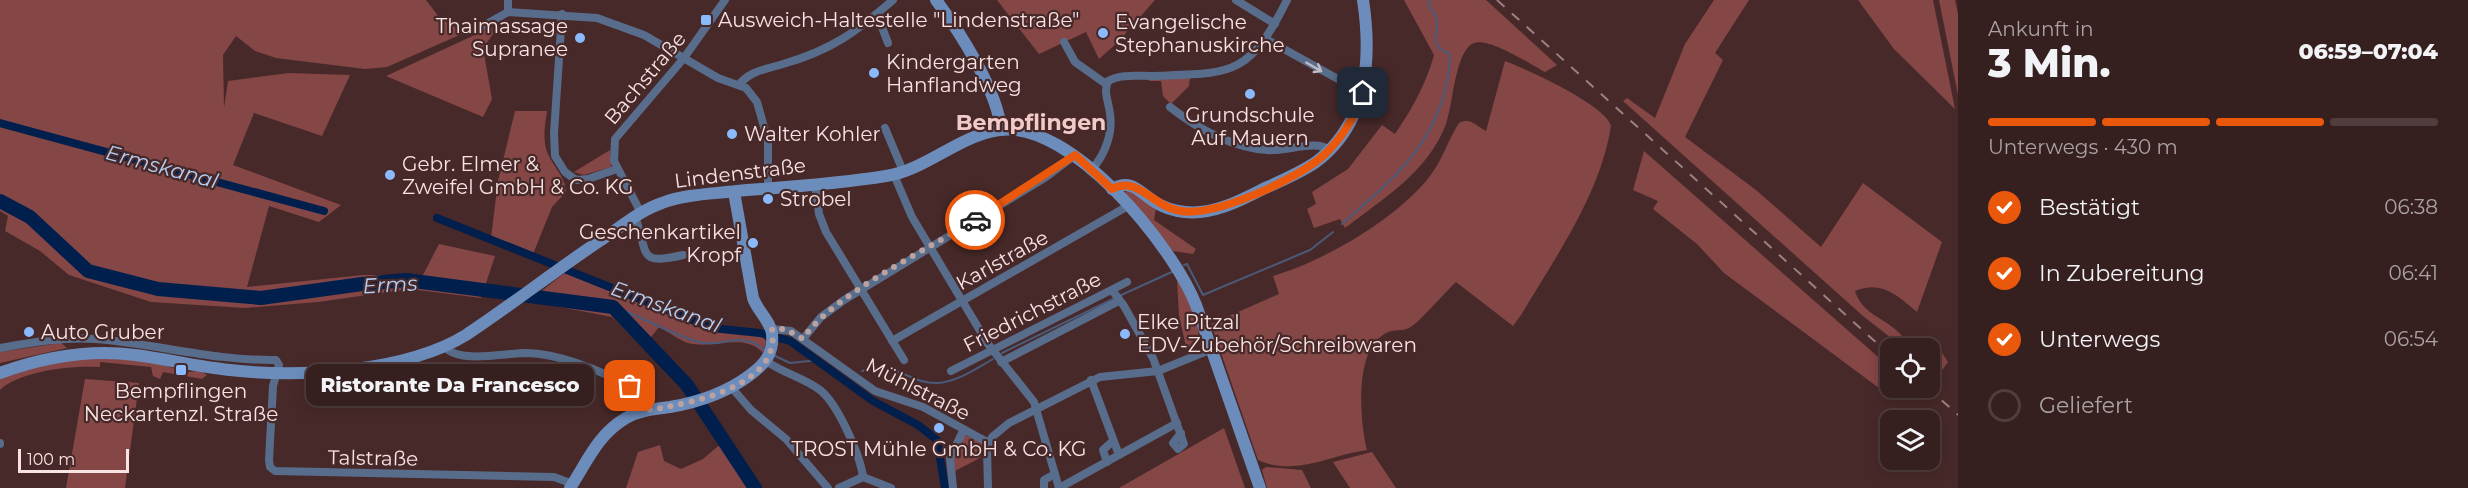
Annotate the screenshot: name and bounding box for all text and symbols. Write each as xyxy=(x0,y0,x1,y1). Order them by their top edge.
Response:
place label: Ausweich-Haltestelle "Lindenstraße" xyxy=(718,8,1080,32)
place label: Evangelische Stephanuskirche xyxy=(1115,10,1285,57)
marker: Ausweich-Haltestelle "Lindenstraße" xyxy=(699,13,713,27)
place label: Thaimassage Supranee xyxy=(436,14,568,61)
text: Ankunft in xyxy=(1988,17,2094,41)
marker: Evangelische Stephanuskirche xyxy=(1096,26,1110,40)
street label: Bachstraße xyxy=(599,27,691,129)
marker: Thaimassage Supranee xyxy=(573,31,587,45)
text: 06:59–07:04 xyxy=(2299,38,2438,65)
text: 3 Min. xyxy=(1988,39,2110,87)
place label: Kindergarten Hanflandweg xyxy=(886,50,1022,97)
one-way arrow xyxy=(1305,61,1322,73)
marker: Kindergarten Hanflandweg xyxy=(867,66,881,80)
pin xyxy=(1337,67,1388,118)
icon: home xyxy=(1346,76,1379,109)
marker: Grundschule Auf Mauern xyxy=(1243,87,1257,101)
place label: Grundschule Auf Mauern xyxy=(1185,103,1315,150)
district label: Bempflingen xyxy=(956,109,1106,136)
place label: Walter Kohler xyxy=(744,122,881,146)
marker: Walter Kohler xyxy=(725,127,739,141)
text: Unterwegs · 430 m xyxy=(1988,135,2178,159)
water label: Ermskanal xyxy=(103,140,221,194)
place label: Gebr. Elmer & Zweifel GmbH & Co. KG xyxy=(402,152,633,199)
street label: Lindenstraße xyxy=(673,153,807,193)
marker: Gebr. Elmer & Zweifel GmbH & Co. KG xyxy=(383,168,397,182)
place label: Strobel xyxy=(780,187,852,211)
courier xyxy=(945,190,1005,250)
icon: check xyxy=(1988,191,2021,224)
marker: Strobel xyxy=(761,192,775,206)
text: Bestätigt xyxy=(2039,194,2140,221)
text: 06:38 xyxy=(2384,195,2438,219)
icon: car xyxy=(959,204,992,237)
place label: Geschenkartikel Kropf xyxy=(579,220,742,267)
street label: Karlstraße xyxy=(952,225,1052,295)
marker: Geschenkartikel Kropf xyxy=(746,236,760,250)
icon: check xyxy=(1988,257,2021,290)
text: In Zubereitung xyxy=(2039,260,2205,287)
text: 06:41 xyxy=(2388,261,2438,285)
street label: Friedrichstraße xyxy=(959,267,1105,357)
water label: Erms xyxy=(362,271,418,298)
water label: Ermskanal xyxy=(608,275,725,338)
place label: Elke Pitzal EDV-Zubehör/Schreibwaren xyxy=(1137,310,1417,357)
place label: Auto Gruber xyxy=(41,320,165,344)
icon: check xyxy=(1988,323,2021,356)
marker: Auto Gruber xyxy=(22,325,36,339)
text: Unterwegs xyxy=(2039,326,2160,353)
marker: Elke Pitzal EDV-Zubehör/Schreibwaren xyxy=(1118,327,1132,341)
text: 06:54 xyxy=(2384,327,2438,351)
map controls xyxy=(1880,338,1940,470)
button: locate xyxy=(1880,338,1940,398)
street label: Mühlstraße xyxy=(862,352,974,426)
pin xyxy=(604,360,655,411)
marker: Bempflingen Neckartenzl. Straße xyxy=(174,363,188,377)
callout: Ristorante Da Francesco xyxy=(306,365,594,407)
icon: bag xyxy=(613,369,646,402)
text: Ristorante Da Francesco xyxy=(320,373,580,397)
place label: Bempflingen Neckartenzl. Straße xyxy=(84,379,278,426)
text: Geliefert xyxy=(2039,392,2133,419)
button: layers xyxy=(1880,410,1940,470)
marker: TROST Mühle GmbH & Co. KG xyxy=(932,421,946,435)
place label: TROST Mühle GmbH & Co. KG xyxy=(791,437,1087,461)
street label: Talstraße xyxy=(328,445,418,471)
scale bar xyxy=(18,446,129,474)
text: 100 m xyxy=(27,450,75,469)

